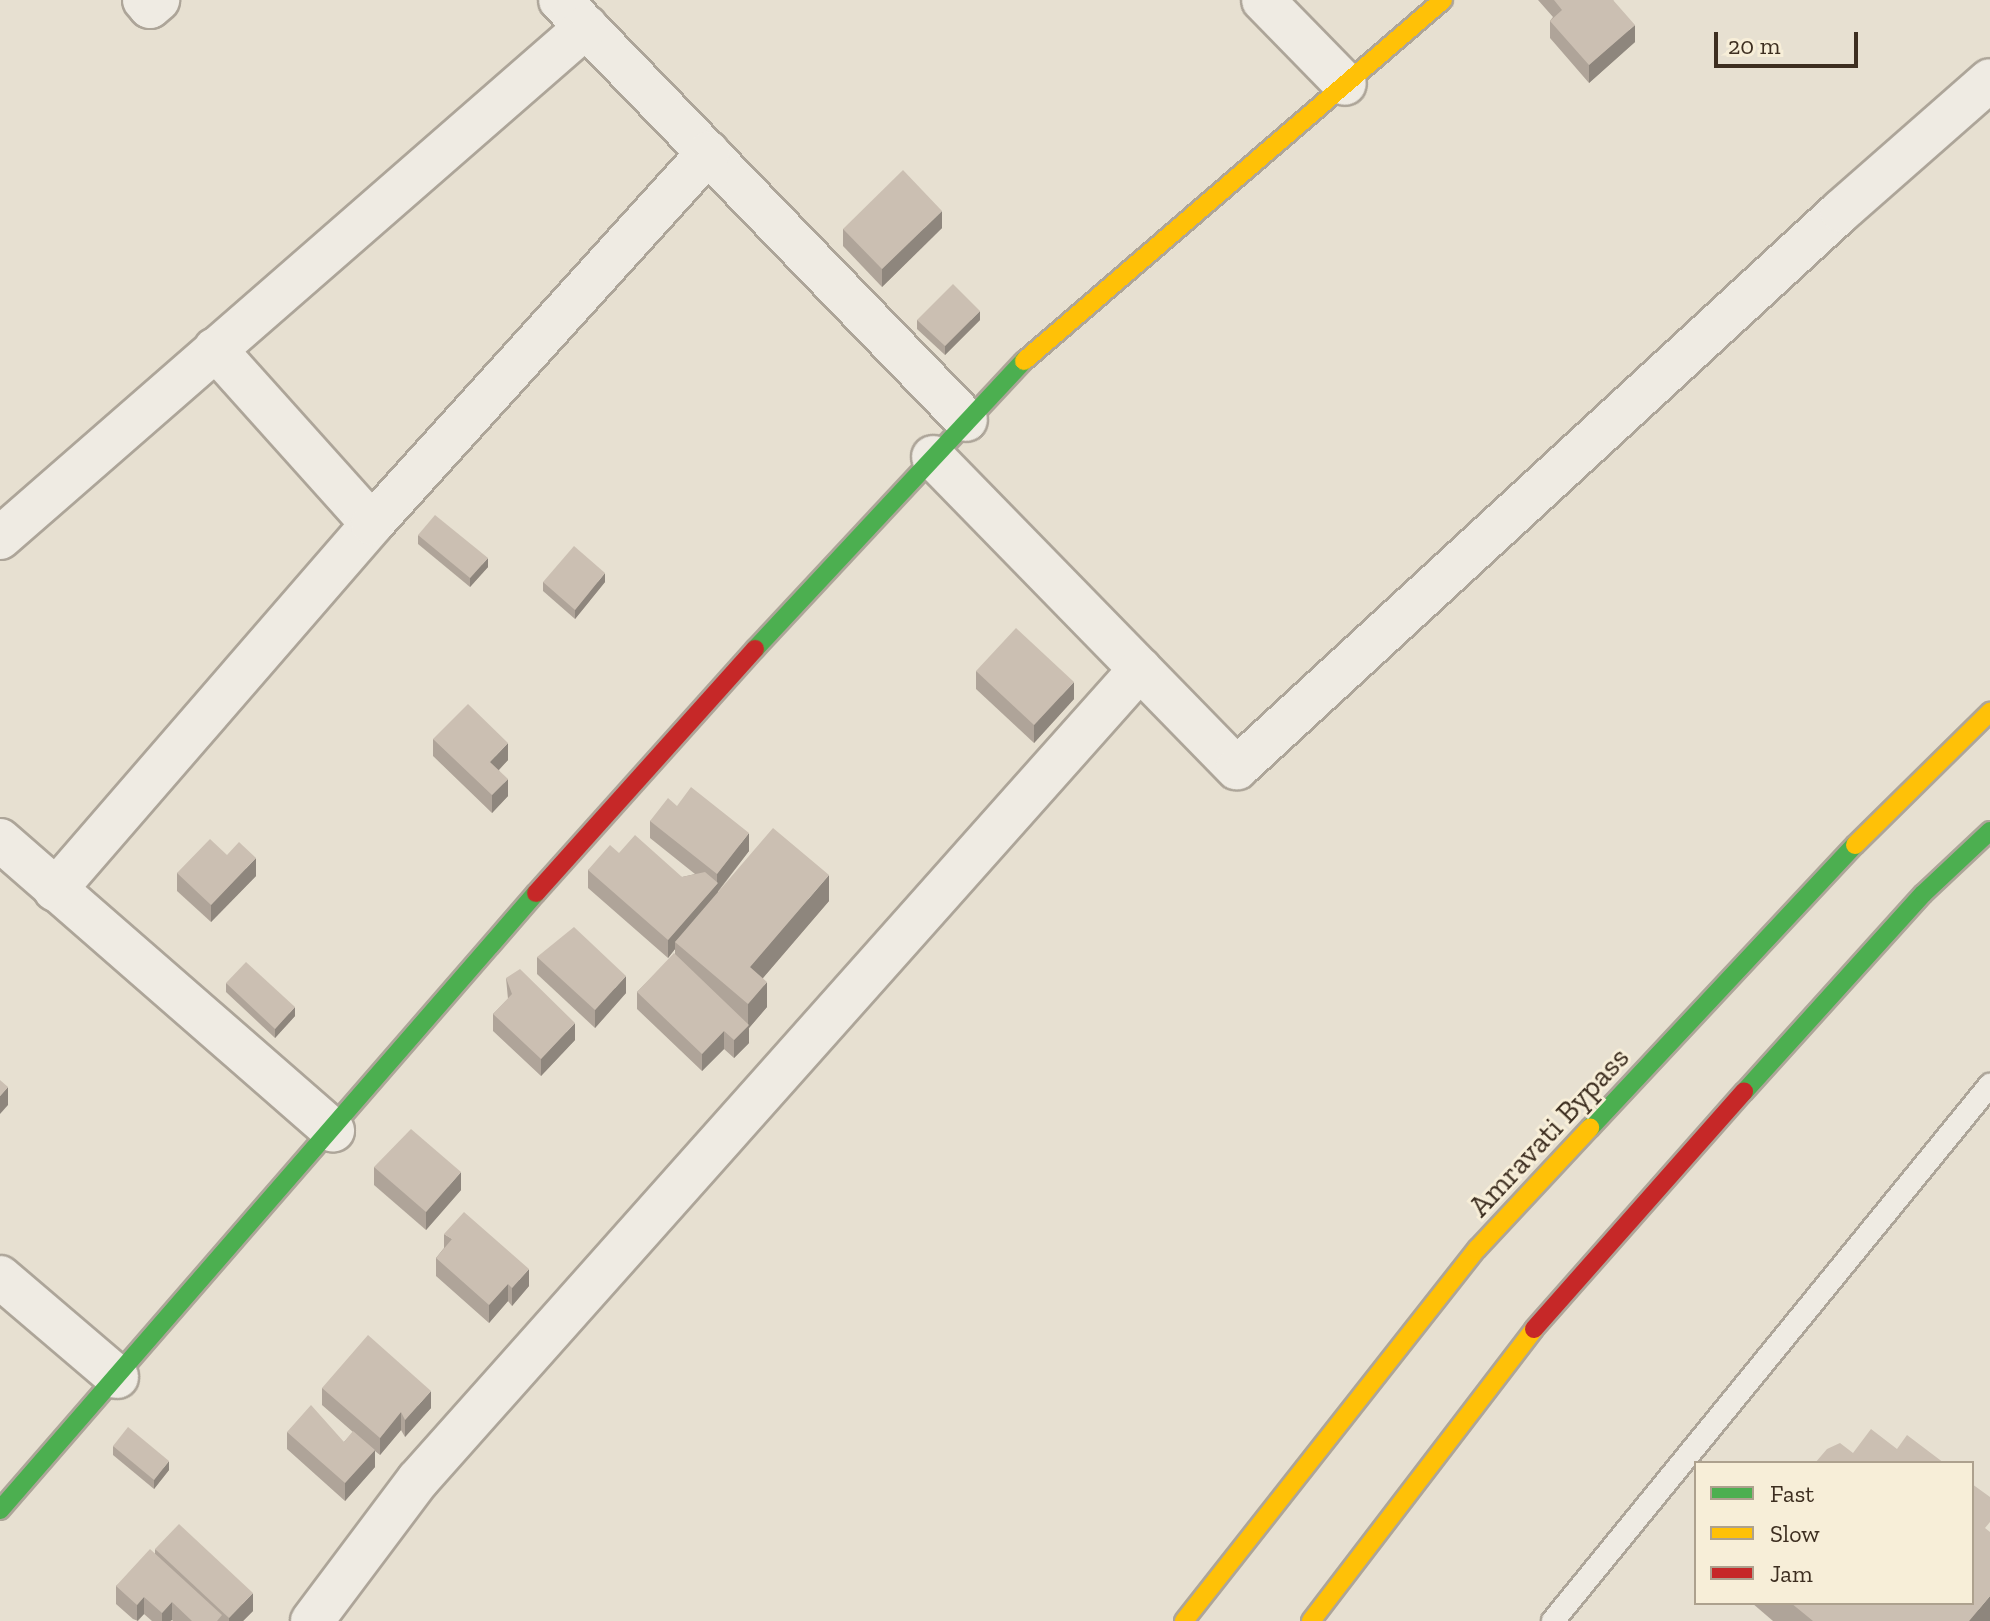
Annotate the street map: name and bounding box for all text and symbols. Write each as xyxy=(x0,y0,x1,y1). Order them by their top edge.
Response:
scale bar xyxy=(1718,16,1862,66)
text: 20 m xyxy=(1728,31,1780,60)
street label: Amravati Bypass xyxy=(1461,1040,1637,1224)
legend xyxy=(1694,1461,1974,1605)
text: Fast xyxy=(1770,1479,1814,1508)
text: Slow xyxy=(1770,1519,1820,1548)
text: Jam xyxy=(1770,1559,1813,1588)

